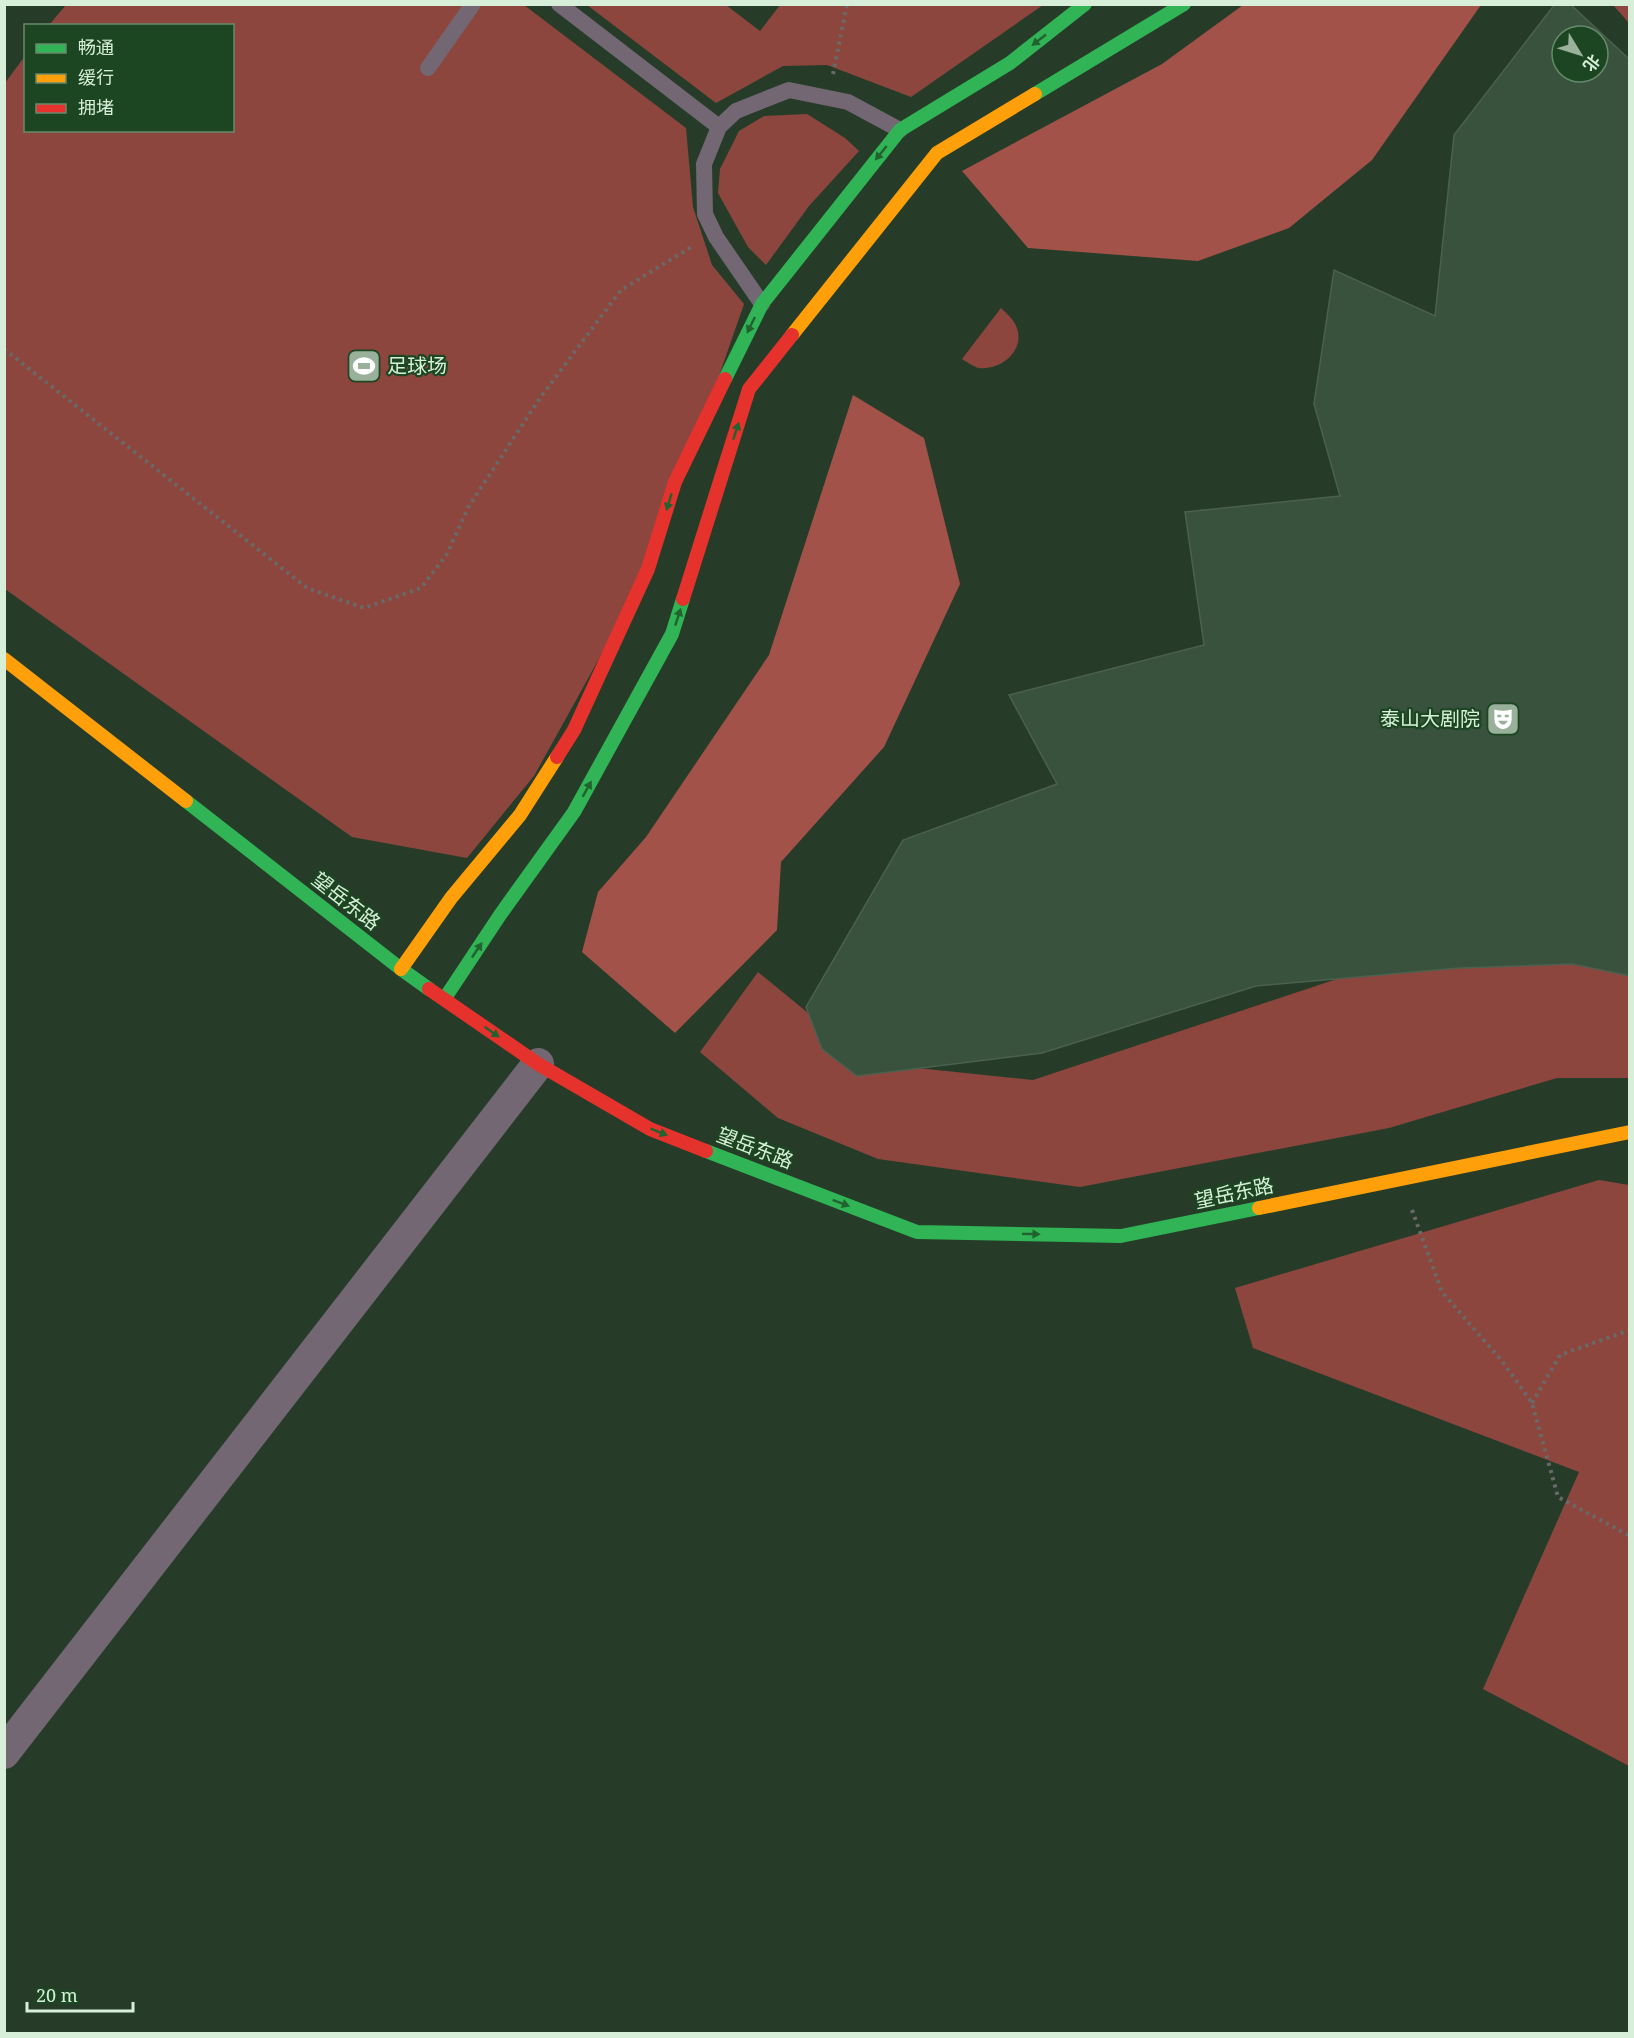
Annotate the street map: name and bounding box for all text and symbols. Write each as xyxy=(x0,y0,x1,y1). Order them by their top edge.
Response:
legend xyxy=(24,24,234,132)
north arrow xyxy=(1550,24,1610,84)
one-way arrow xyxy=(1031,34,1046,46)
text: 畅通 xyxy=(78,35,114,59)
text: 北 xyxy=(1578,50,1605,76)
text: 缓行 xyxy=(78,65,114,89)
text: 拥堵 xyxy=(78,95,114,119)
one-way arrow xyxy=(876,146,888,161)
one-way arrow xyxy=(747,317,756,334)
sports icon: 足球场 xyxy=(346,348,382,384)
place label: 足球场 xyxy=(387,352,447,379)
one-way arrow xyxy=(732,422,741,440)
one-way arrow xyxy=(664,493,673,511)
one-way arrow xyxy=(673,608,683,626)
theatre icon: 泰山大剧院 xyxy=(1485,701,1521,737)
place label: 泰山大剧院 xyxy=(1380,705,1480,732)
one-way arrow xyxy=(582,780,592,797)
street label: 望岳东路 xyxy=(306,865,386,936)
one-way arrow xyxy=(471,942,483,958)
one-way arrow xyxy=(484,1026,500,1038)
street label: 望岳东路 xyxy=(713,1121,797,1174)
one-way arrow xyxy=(651,1127,669,1137)
street label: 望岳东路 xyxy=(1192,1171,1276,1214)
one-way arrow xyxy=(832,1198,850,1208)
one-way arrow xyxy=(1021,1229,1040,1239)
scale bar xyxy=(27,1975,134,2013)
text: 20 m xyxy=(36,1983,78,2007)

